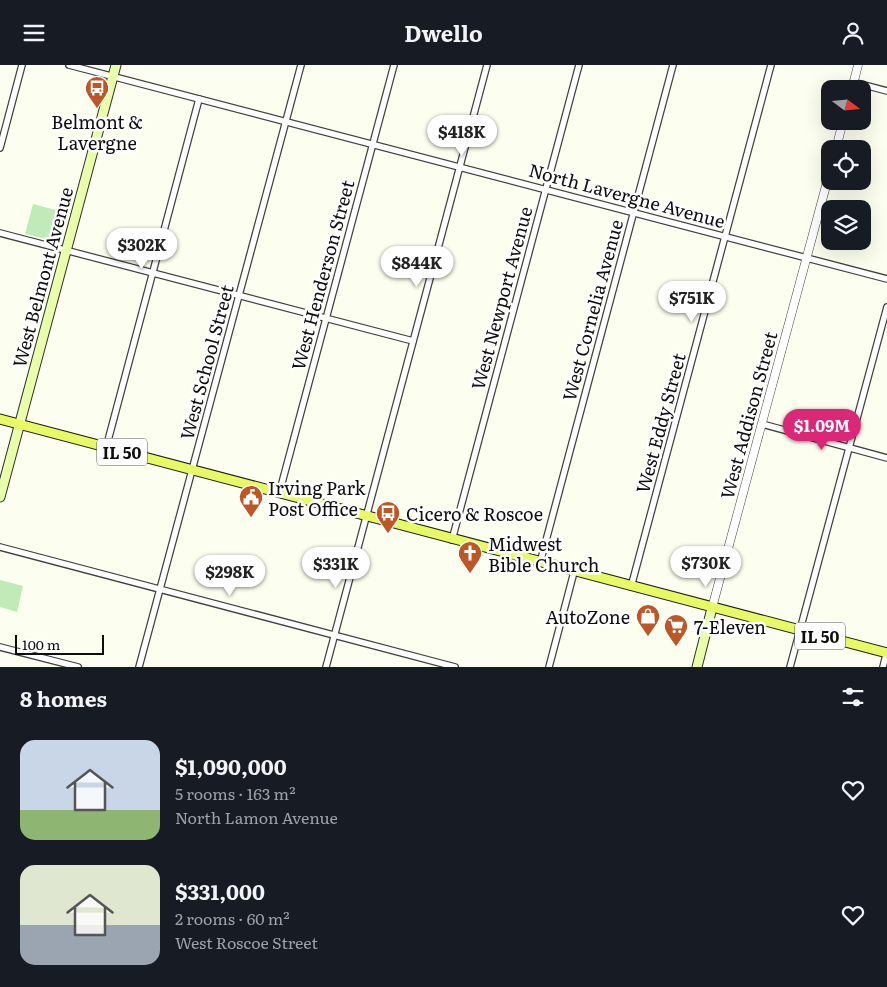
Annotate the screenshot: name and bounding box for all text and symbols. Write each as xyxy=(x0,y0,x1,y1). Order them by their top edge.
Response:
text: Dwello xyxy=(404,16,483,49)
icon: menu xyxy=(20,19,48,47)
icon: person xyxy=(839,19,867,47)
bus stop icon: Belmont & Lavergne xyxy=(84,75,110,109)
north arrow xyxy=(821,80,871,130)
map controls xyxy=(821,80,871,250)
place label: Belmont & Lavergne xyxy=(51,108,143,156)
pin: $418K xyxy=(427,114,497,157)
text: $418K xyxy=(438,119,486,143)
button: locate xyxy=(821,140,871,190)
street label: North Lavergne Avenue xyxy=(526,156,728,234)
street label: West Henderson Street xyxy=(284,176,361,373)
street label: West Belmont Avenue xyxy=(5,184,79,370)
button: layers xyxy=(821,200,871,250)
street label: West Newport Avenue xyxy=(464,203,538,393)
street label: West Cornelia Avenue xyxy=(555,216,629,404)
pin: $302K xyxy=(107,227,177,270)
text: $302K xyxy=(117,232,167,256)
pin: $844K xyxy=(382,245,452,288)
text: $844K xyxy=(392,250,442,274)
street label: West School Street xyxy=(172,281,240,442)
pin: $751K xyxy=(657,281,727,323)
text: $751K xyxy=(669,285,715,309)
street label: West Addison Street xyxy=(713,328,784,502)
street label: West Eddy Street xyxy=(628,349,692,496)
pin: $1.09M xyxy=(781,409,863,451)
text: $1.09M xyxy=(794,413,850,437)
road number: IL 50 xyxy=(97,439,147,466)
place label: Irving Park Post Office xyxy=(268,474,367,522)
public building icon: Irving Park Post Office xyxy=(238,484,264,518)
bus stop icon: Cicero & Roscoe xyxy=(375,500,401,534)
place label: Cicero & Roscoe xyxy=(406,500,543,527)
place label: Midwest Bible Church xyxy=(488,530,599,578)
church icon: Midwest Bible Church xyxy=(457,540,483,574)
pin: $730K xyxy=(671,545,741,588)
pin: $331K xyxy=(301,547,371,589)
text: $730K xyxy=(681,550,731,574)
text: $331K xyxy=(313,551,359,575)
pin: $298K xyxy=(195,555,265,597)
text: $298K xyxy=(205,559,255,583)
place label: AutoZone xyxy=(546,603,630,630)
shop icon: AutoZone xyxy=(635,603,661,637)
supermarket icon: 7-Eleven xyxy=(663,613,689,647)
place label: 7-Eleven xyxy=(694,613,766,640)
road number: IL 50 xyxy=(795,623,845,649)
scale bar xyxy=(15,632,104,655)
text: 100 m xyxy=(22,634,60,654)
text: 8 homes xyxy=(20,682,107,713)
icon: filters xyxy=(839,683,867,711)
text: $1,090,000 xyxy=(175,750,287,781)
icon: home xyxy=(60,760,120,820)
icon: heart xyxy=(839,776,867,804)
text: 5 rooms · 163 m² xyxy=(175,781,296,805)
text: North Lamon Avenue xyxy=(175,805,338,829)
text: $331,000 xyxy=(175,875,265,906)
icon: home xyxy=(60,885,120,945)
icon: heart xyxy=(839,901,867,929)
text: 2 rooms · 60 m² xyxy=(175,906,290,930)
text: West Roscoe Street xyxy=(175,930,318,954)

